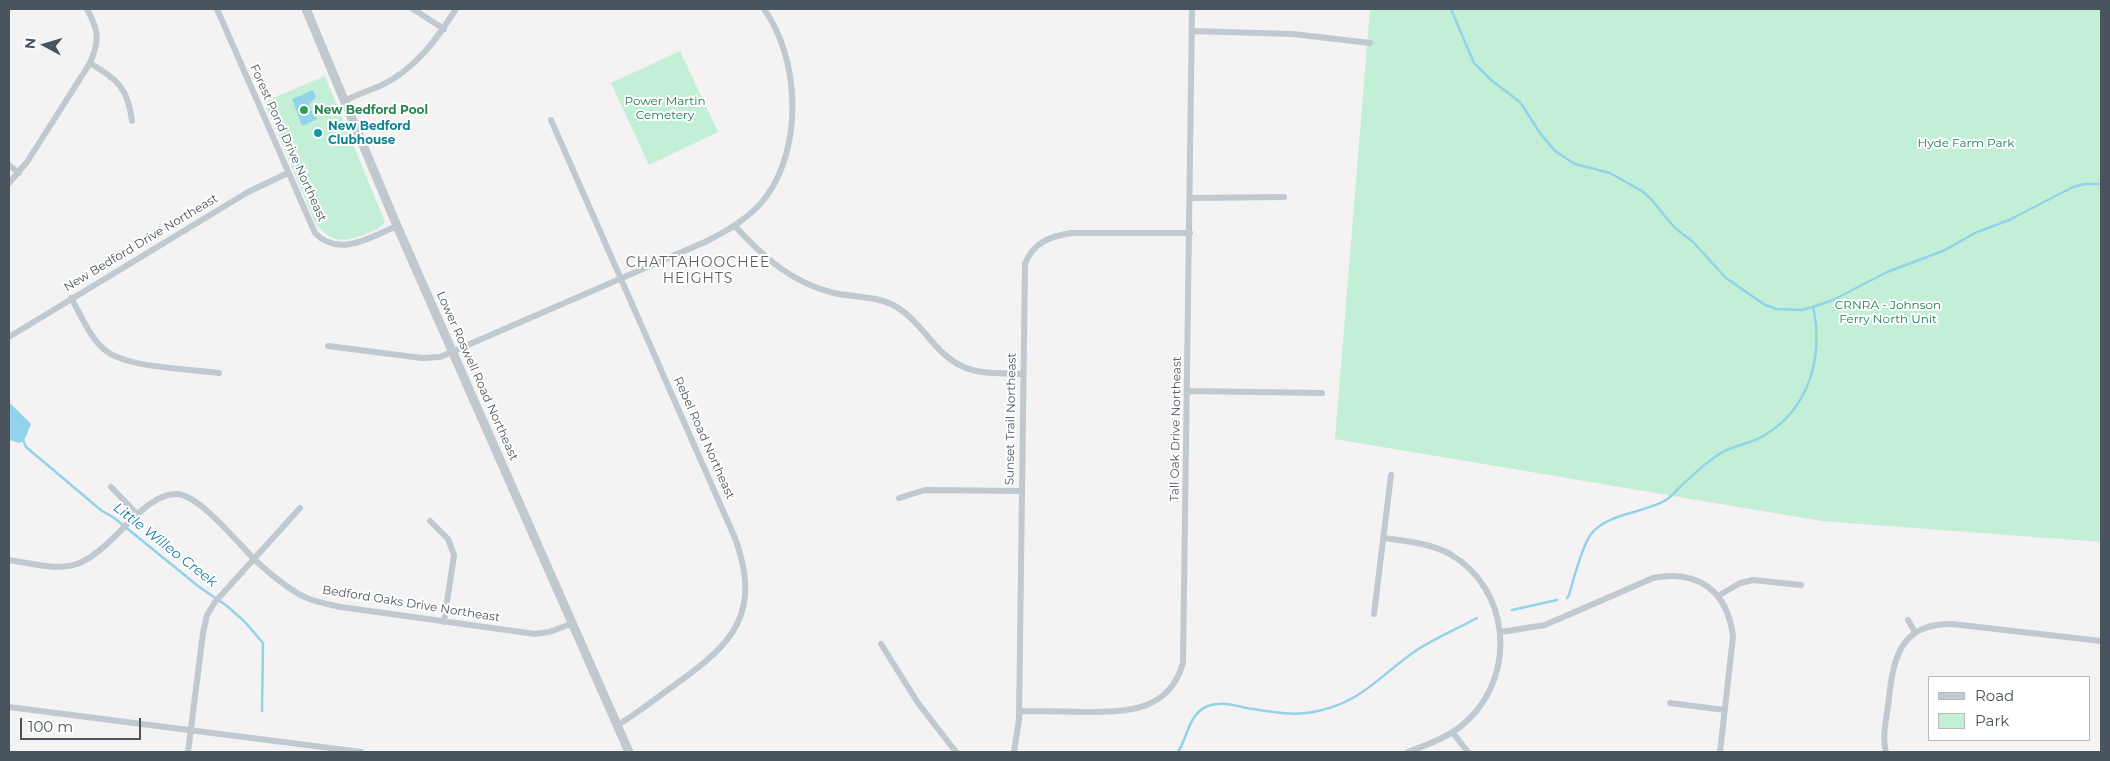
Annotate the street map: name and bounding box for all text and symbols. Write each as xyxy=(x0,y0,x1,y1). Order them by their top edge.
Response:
north arrow xyxy=(20,20,70,70)
text: N xyxy=(21,37,40,50)
street label: Forest Pond Drive Northeast xyxy=(247,62,329,224)
park label: Power Martin Cemetery xyxy=(624,94,706,122)
place label: New Bedford Pool xyxy=(314,103,428,117)
marker: New Bedford Pool xyxy=(298,104,310,116)
place label: New Bedford Clubhouse xyxy=(328,119,411,147)
marker: New Bedford Clubhouse xyxy=(312,127,324,139)
park label: Hyde Farm Park xyxy=(1917,136,2015,150)
street label: New Bedford Drive Northeast xyxy=(61,191,221,295)
district label: CHATTAHOOCHEE HEIGHTS xyxy=(624,255,772,288)
street label: Lower Roswell Road Northeast xyxy=(433,289,521,463)
park label: CRNRA - Johnson Ferry North Unit xyxy=(1835,298,1941,326)
street label: Sunset Trail Northeast xyxy=(1003,353,1019,485)
street label: Tall Oak Drive Northeast xyxy=(1168,356,1184,502)
street label: Rebel Road Northeast xyxy=(671,375,737,501)
water label: Little Willeo Creek xyxy=(110,499,220,591)
street label: Bedford Oaks Drive Northeast xyxy=(321,583,501,625)
legend xyxy=(1928,676,2090,741)
text: Road xyxy=(1975,686,2014,705)
scale bar xyxy=(22,708,144,740)
text: Park xyxy=(1975,711,2009,730)
text: 100 m xyxy=(28,717,73,736)

